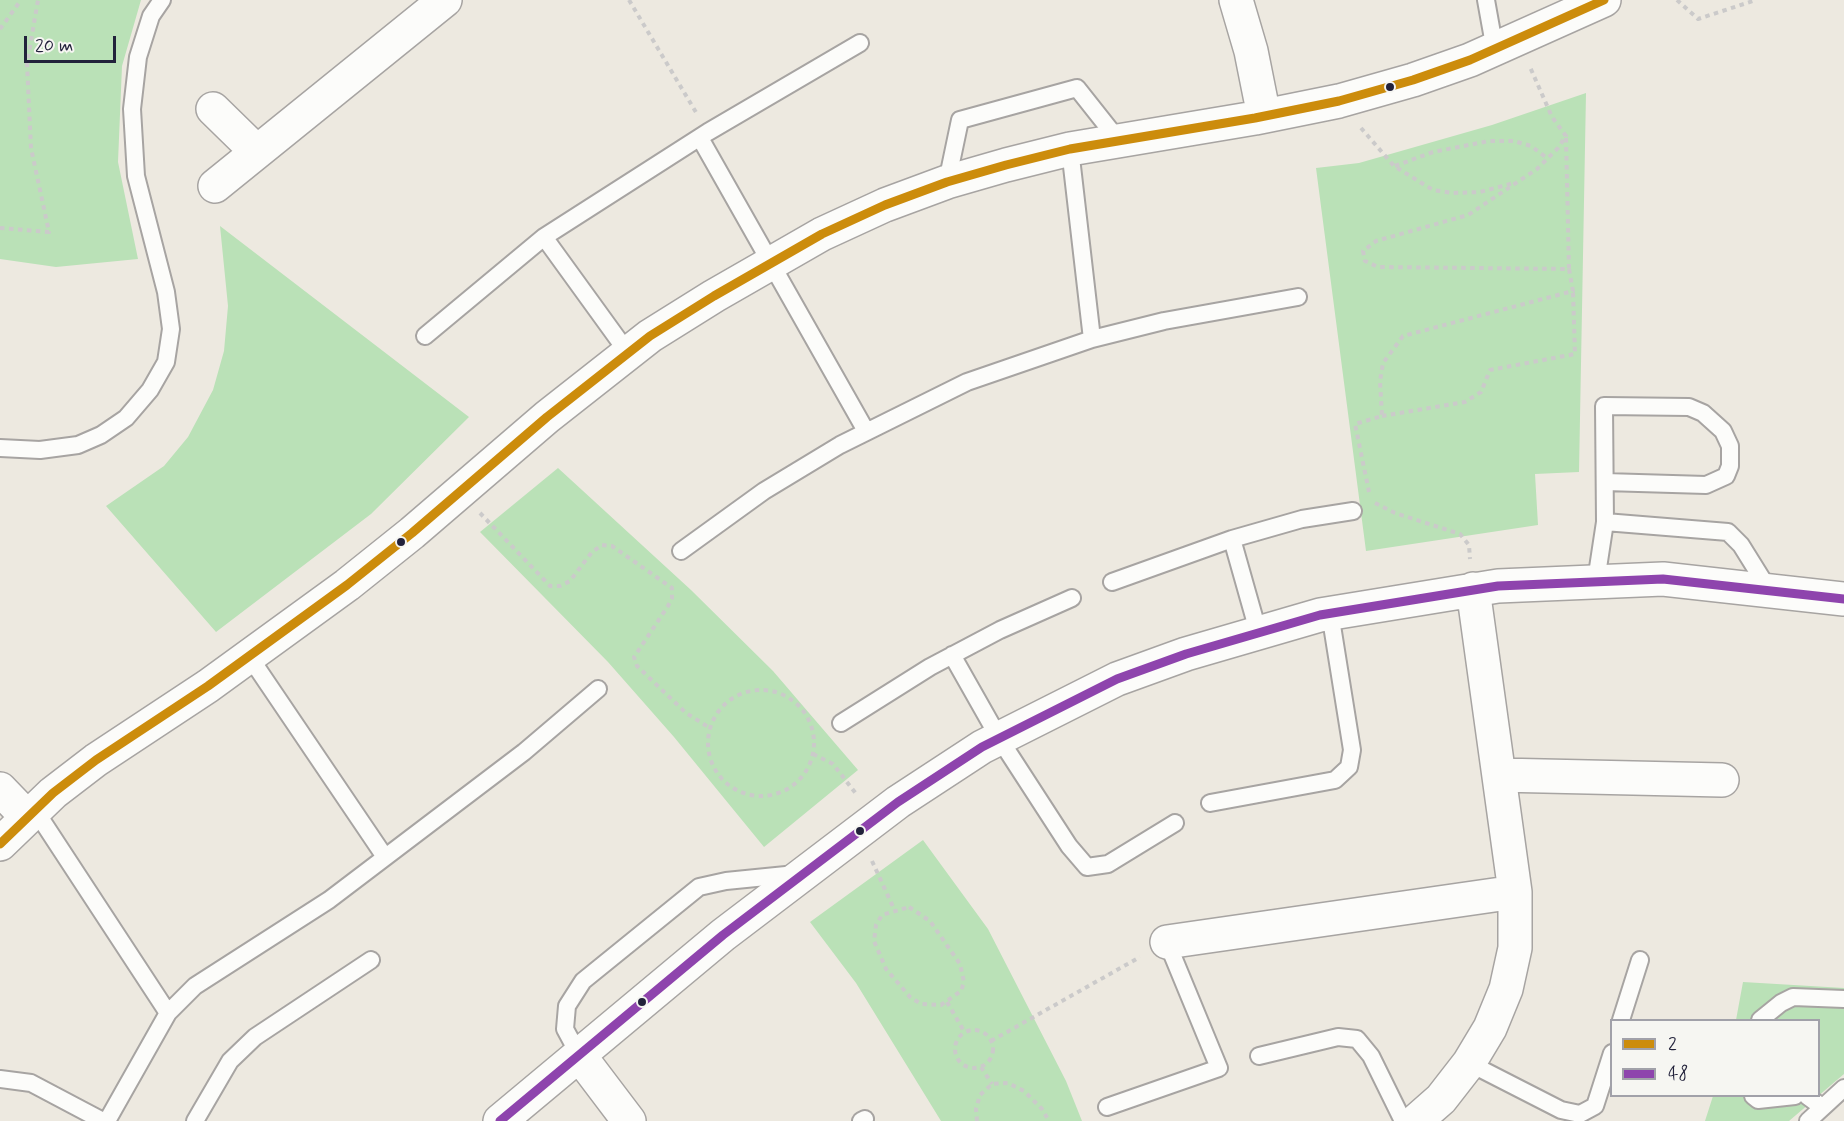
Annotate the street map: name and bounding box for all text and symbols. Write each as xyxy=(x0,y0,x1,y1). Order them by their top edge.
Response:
scale bar xyxy=(27,24,118,62)
text: 20 m xyxy=(35,34,73,58)
unlabelled marker xyxy=(1384,81,1396,93)
unlabelled marker xyxy=(395,536,407,548)
unlabelled marker xyxy=(854,825,866,837)
unlabelled marker xyxy=(636,996,648,1008)
legend xyxy=(1610,1019,1820,1097)
text: 2 xyxy=(1668,1032,1677,1056)
text: 48 xyxy=(1668,1062,1688,1086)

